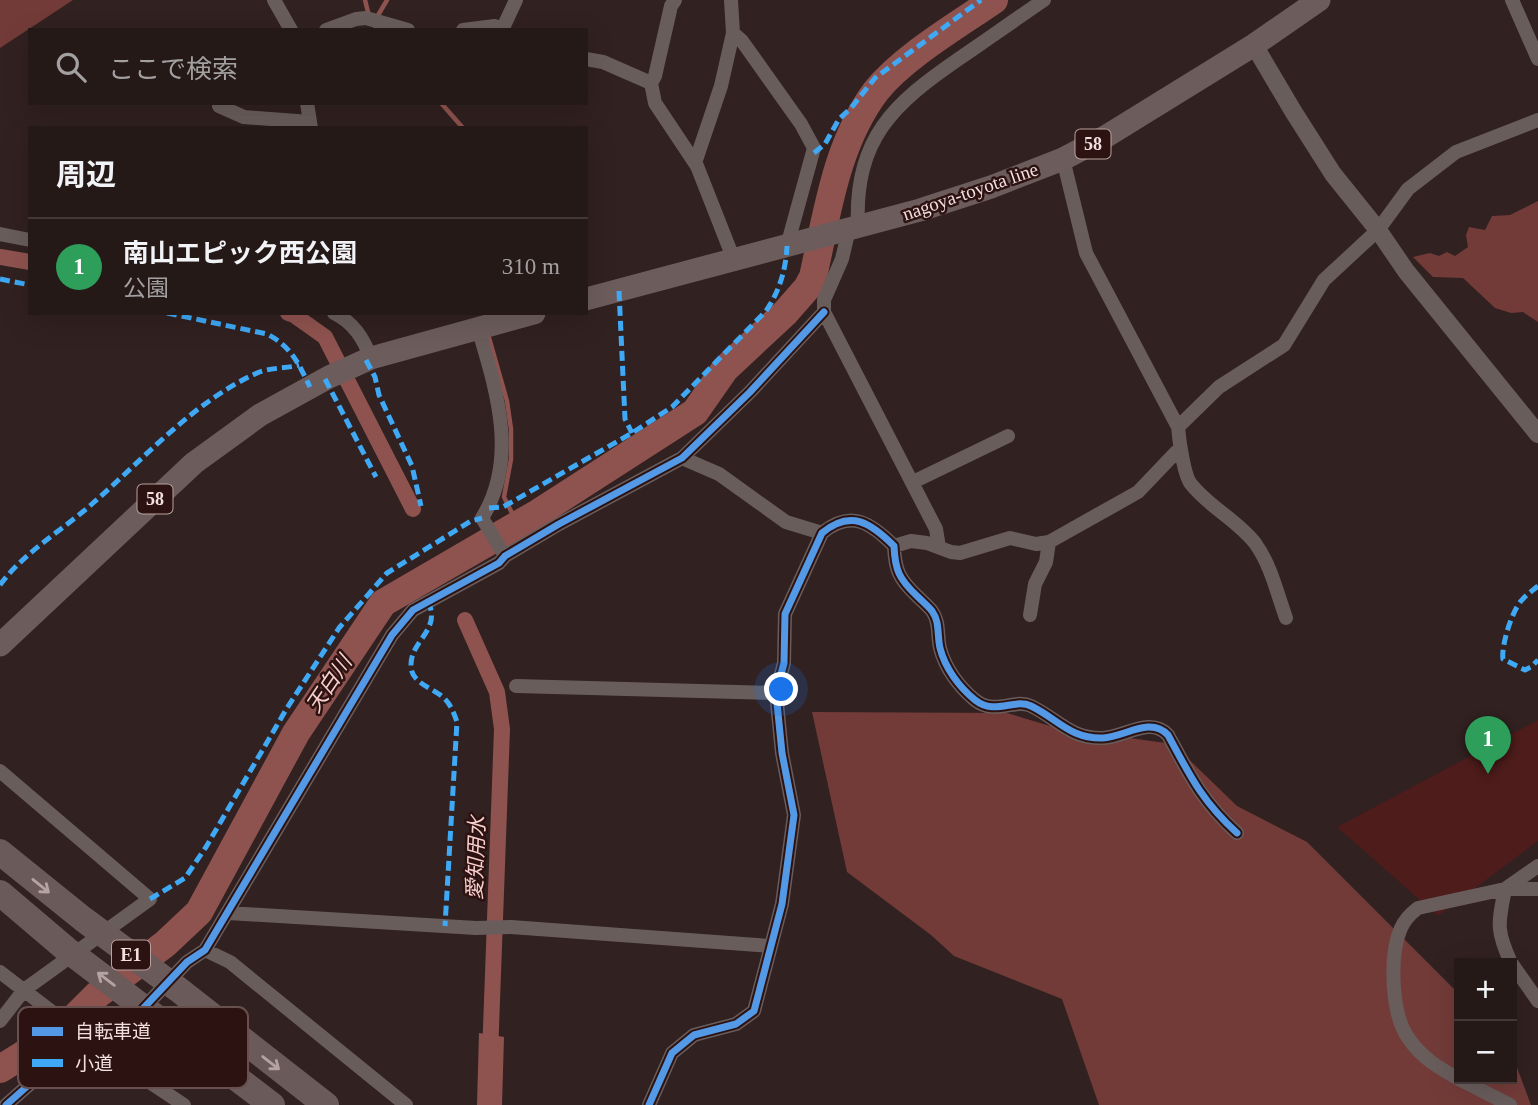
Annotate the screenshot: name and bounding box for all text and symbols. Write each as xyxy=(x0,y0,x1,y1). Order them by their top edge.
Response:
search box xyxy=(28,28,588,105)
icon: search xyxy=(52,48,90,86)
text: ここで検索 xyxy=(108,55,238,84)
road number: 58 xyxy=(1076,130,1110,159)
text: 周辺 xyxy=(56,158,116,191)
street label: nagoya-toyota line xyxy=(900,158,1041,225)
text: 南山エピック西公園 xyxy=(123,239,357,268)
text: 1 xyxy=(73,254,85,279)
text: 310 m xyxy=(502,254,560,279)
text: 公園 xyxy=(123,276,169,301)
road number: 58 xyxy=(138,485,172,514)
water label: 天白川 xyxy=(301,650,358,717)
your location xyxy=(764,672,798,706)
pin: 1 xyxy=(1465,716,1511,774)
water label: 愛知用水 xyxy=(463,814,490,900)
one-way arrow xyxy=(32,878,50,893)
road number: E1 xyxy=(112,940,150,970)
map controls xyxy=(1454,958,1517,1084)
button: + xyxy=(1454,958,1517,1021)
one-way arrow xyxy=(98,972,116,987)
legend xyxy=(18,1007,248,1088)
text: 自転車道 xyxy=(75,1021,151,1042)
button: − xyxy=(1454,1021,1517,1084)
text: 小道 xyxy=(75,1053,113,1074)
one-way arrow xyxy=(262,1055,280,1070)

